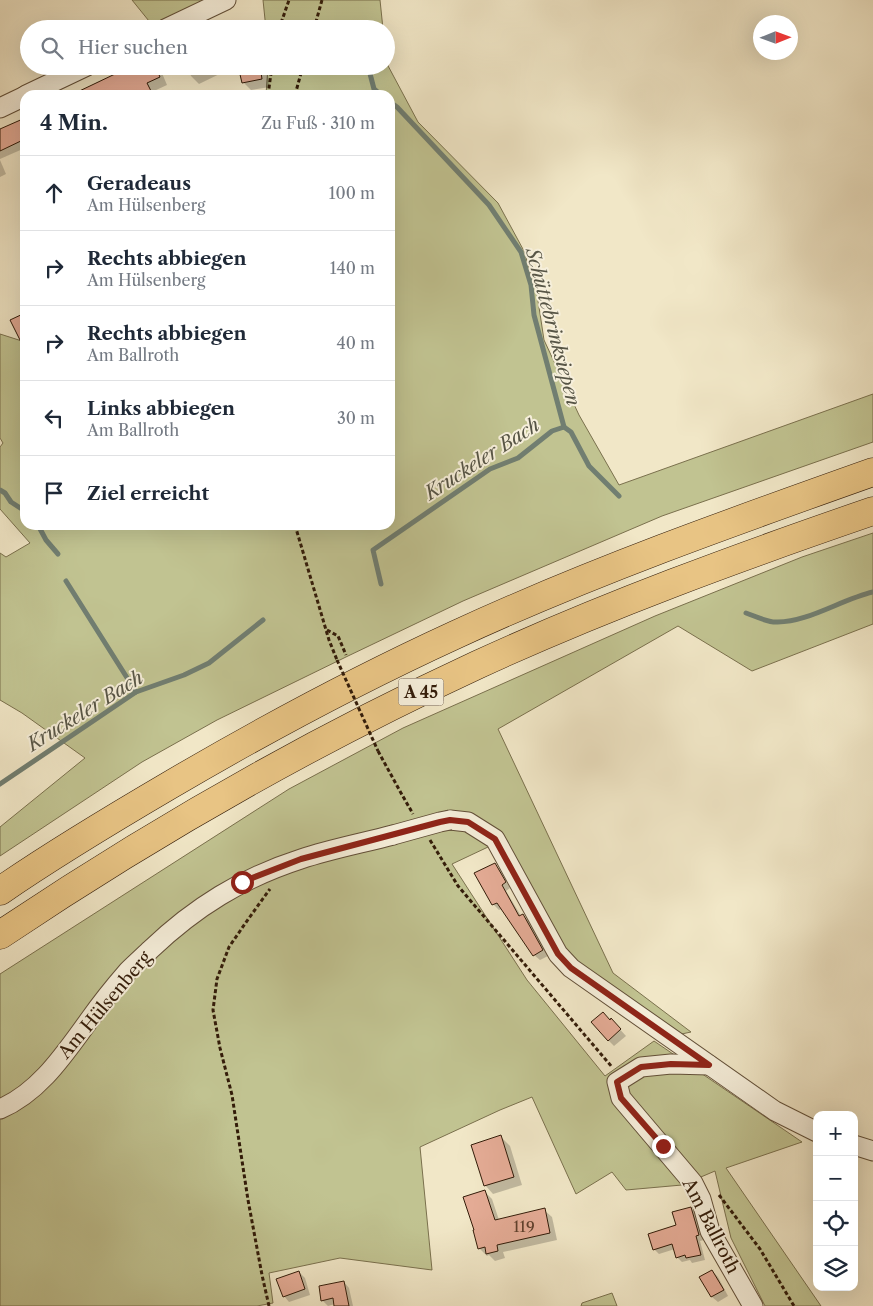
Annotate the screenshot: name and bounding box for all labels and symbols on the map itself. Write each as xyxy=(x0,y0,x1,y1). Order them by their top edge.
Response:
north arrow xyxy=(753,15,798,60)
water label: Schüttebrinksiepen xyxy=(521,245,585,408)
water label: Kruckeler Bach xyxy=(418,413,544,506)
water label: Kruckeler Bach xyxy=(21,666,148,757)
road number: A 45 xyxy=(398,679,444,706)
route start xyxy=(231,871,254,894)
street label: Am Hülsenberg xyxy=(53,946,157,1064)
route end xyxy=(652,1135,675,1158)
street label: Am Ballroth xyxy=(677,1174,744,1277)
house number: 119 xyxy=(513,1217,535,1236)

